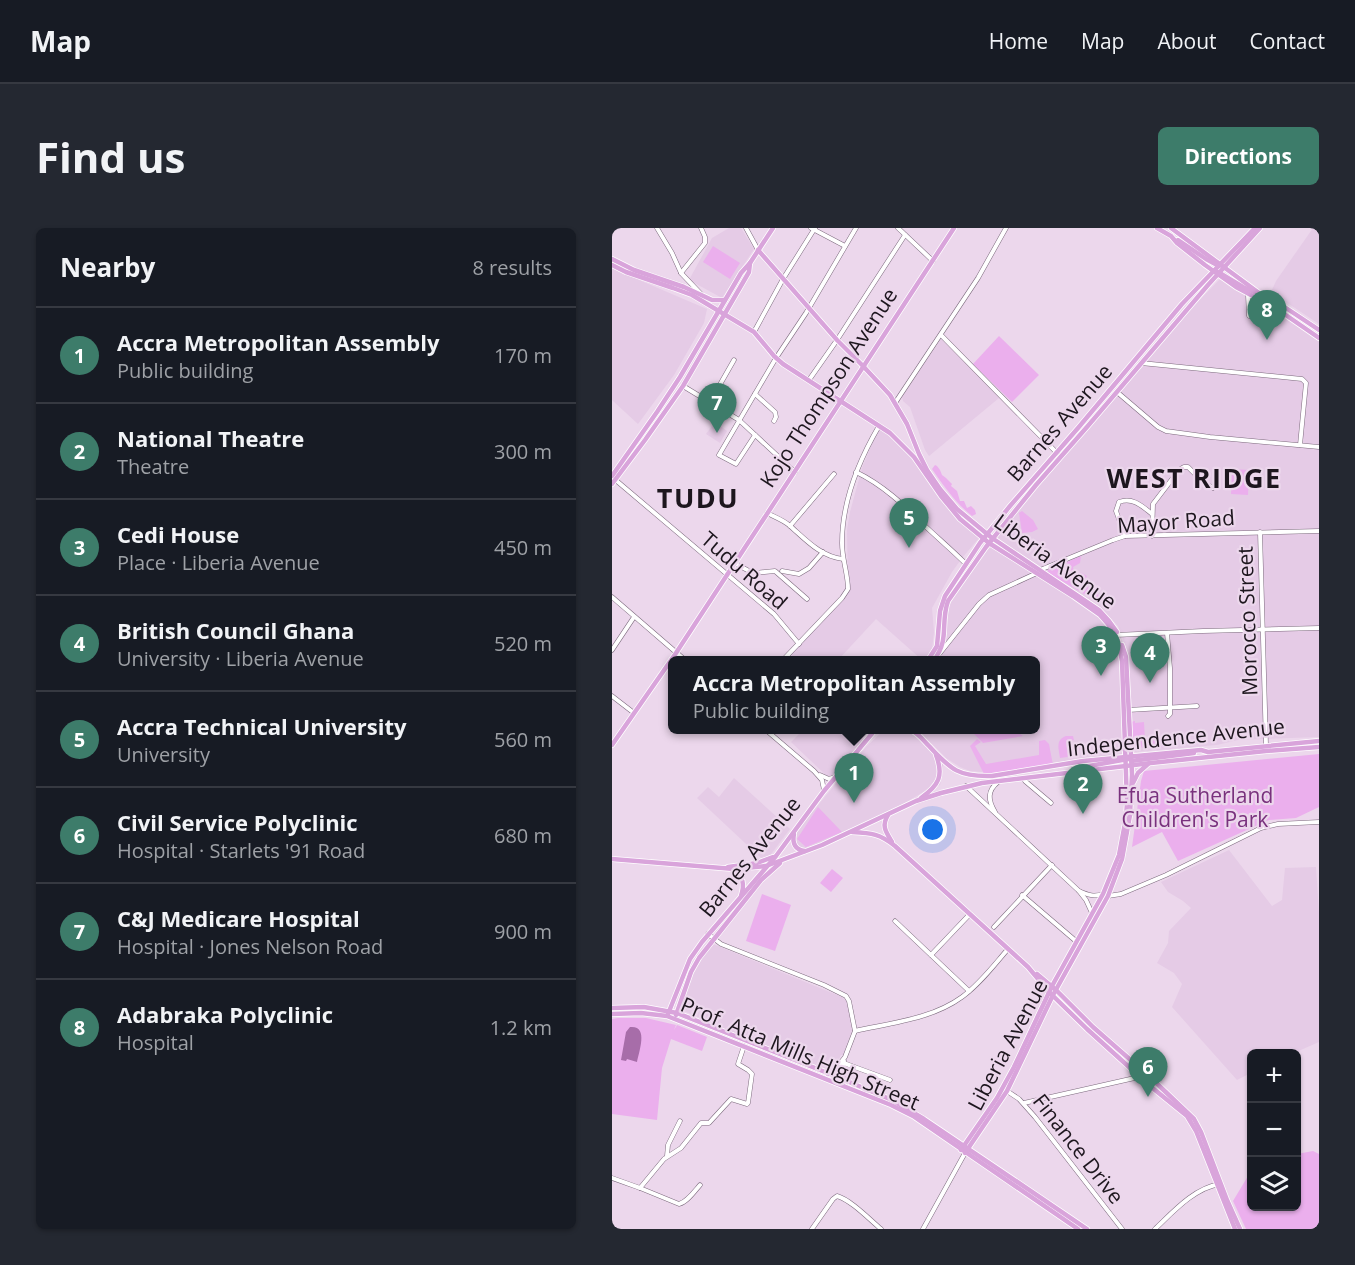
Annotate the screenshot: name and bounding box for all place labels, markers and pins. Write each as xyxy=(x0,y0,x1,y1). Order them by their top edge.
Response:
pin: 8 xyxy=(1248,291,1286,340)
pin: 7 xyxy=(698,384,736,433)
pin: 5 xyxy=(890,498,928,548)
pin: 3 xyxy=(1082,626,1120,676)
pin: 4 xyxy=(1130,634,1170,683)
pin: 1 xyxy=(834,754,874,803)
pin: 2 xyxy=(1064,764,1102,814)
pin: 6 xyxy=(1128,1048,1168,1097)

